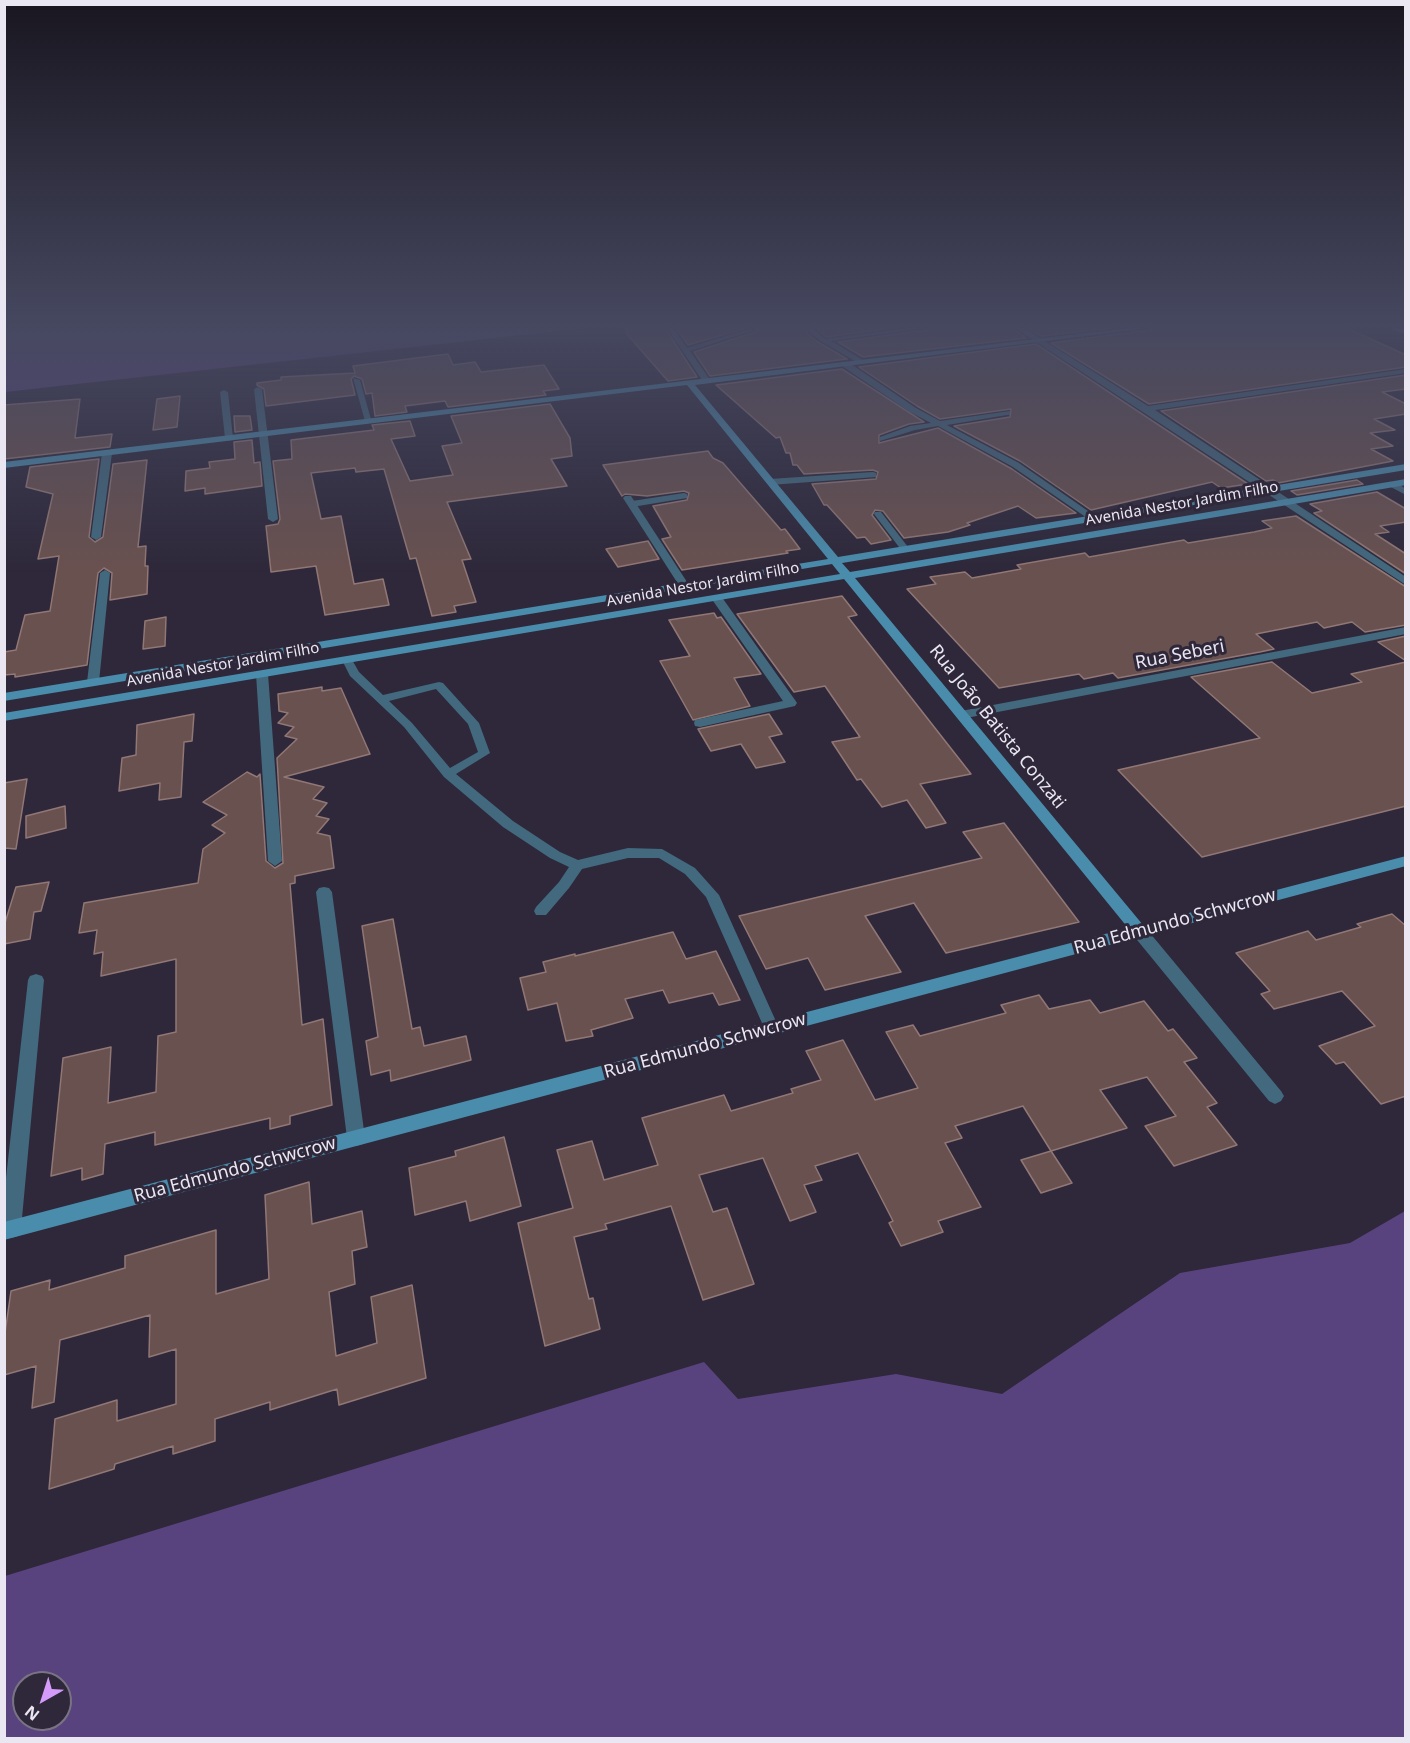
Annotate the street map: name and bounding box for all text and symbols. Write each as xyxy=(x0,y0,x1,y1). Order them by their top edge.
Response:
street label: Avenida Nestor Jardim Filho xyxy=(1084,478,1280,530)
street label: Avenida Nestor Jardim Filho xyxy=(605,559,801,611)
street label: Rua Seberi xyxy=(1134,636,1226,674)
street label: Avenida Nestor Jardim Filho xyxy=(125,639,321,691)
street label: Rua João Batista Conzati xyxy=(924,641,1070,813)
street label: Rua Edmundo Schwcrow xyxy=(1072,885,1278,959)
street label: Rua Edmundo Schwcrow xyxy=(602,1009,808,1083)
street label: Rua Edmundo Schwcrow xyxy=(132,1133,338,1207)
north arrow xyxy=(12,1671,72,1731)
text: N xyxy=(20,1701,44,1726)

